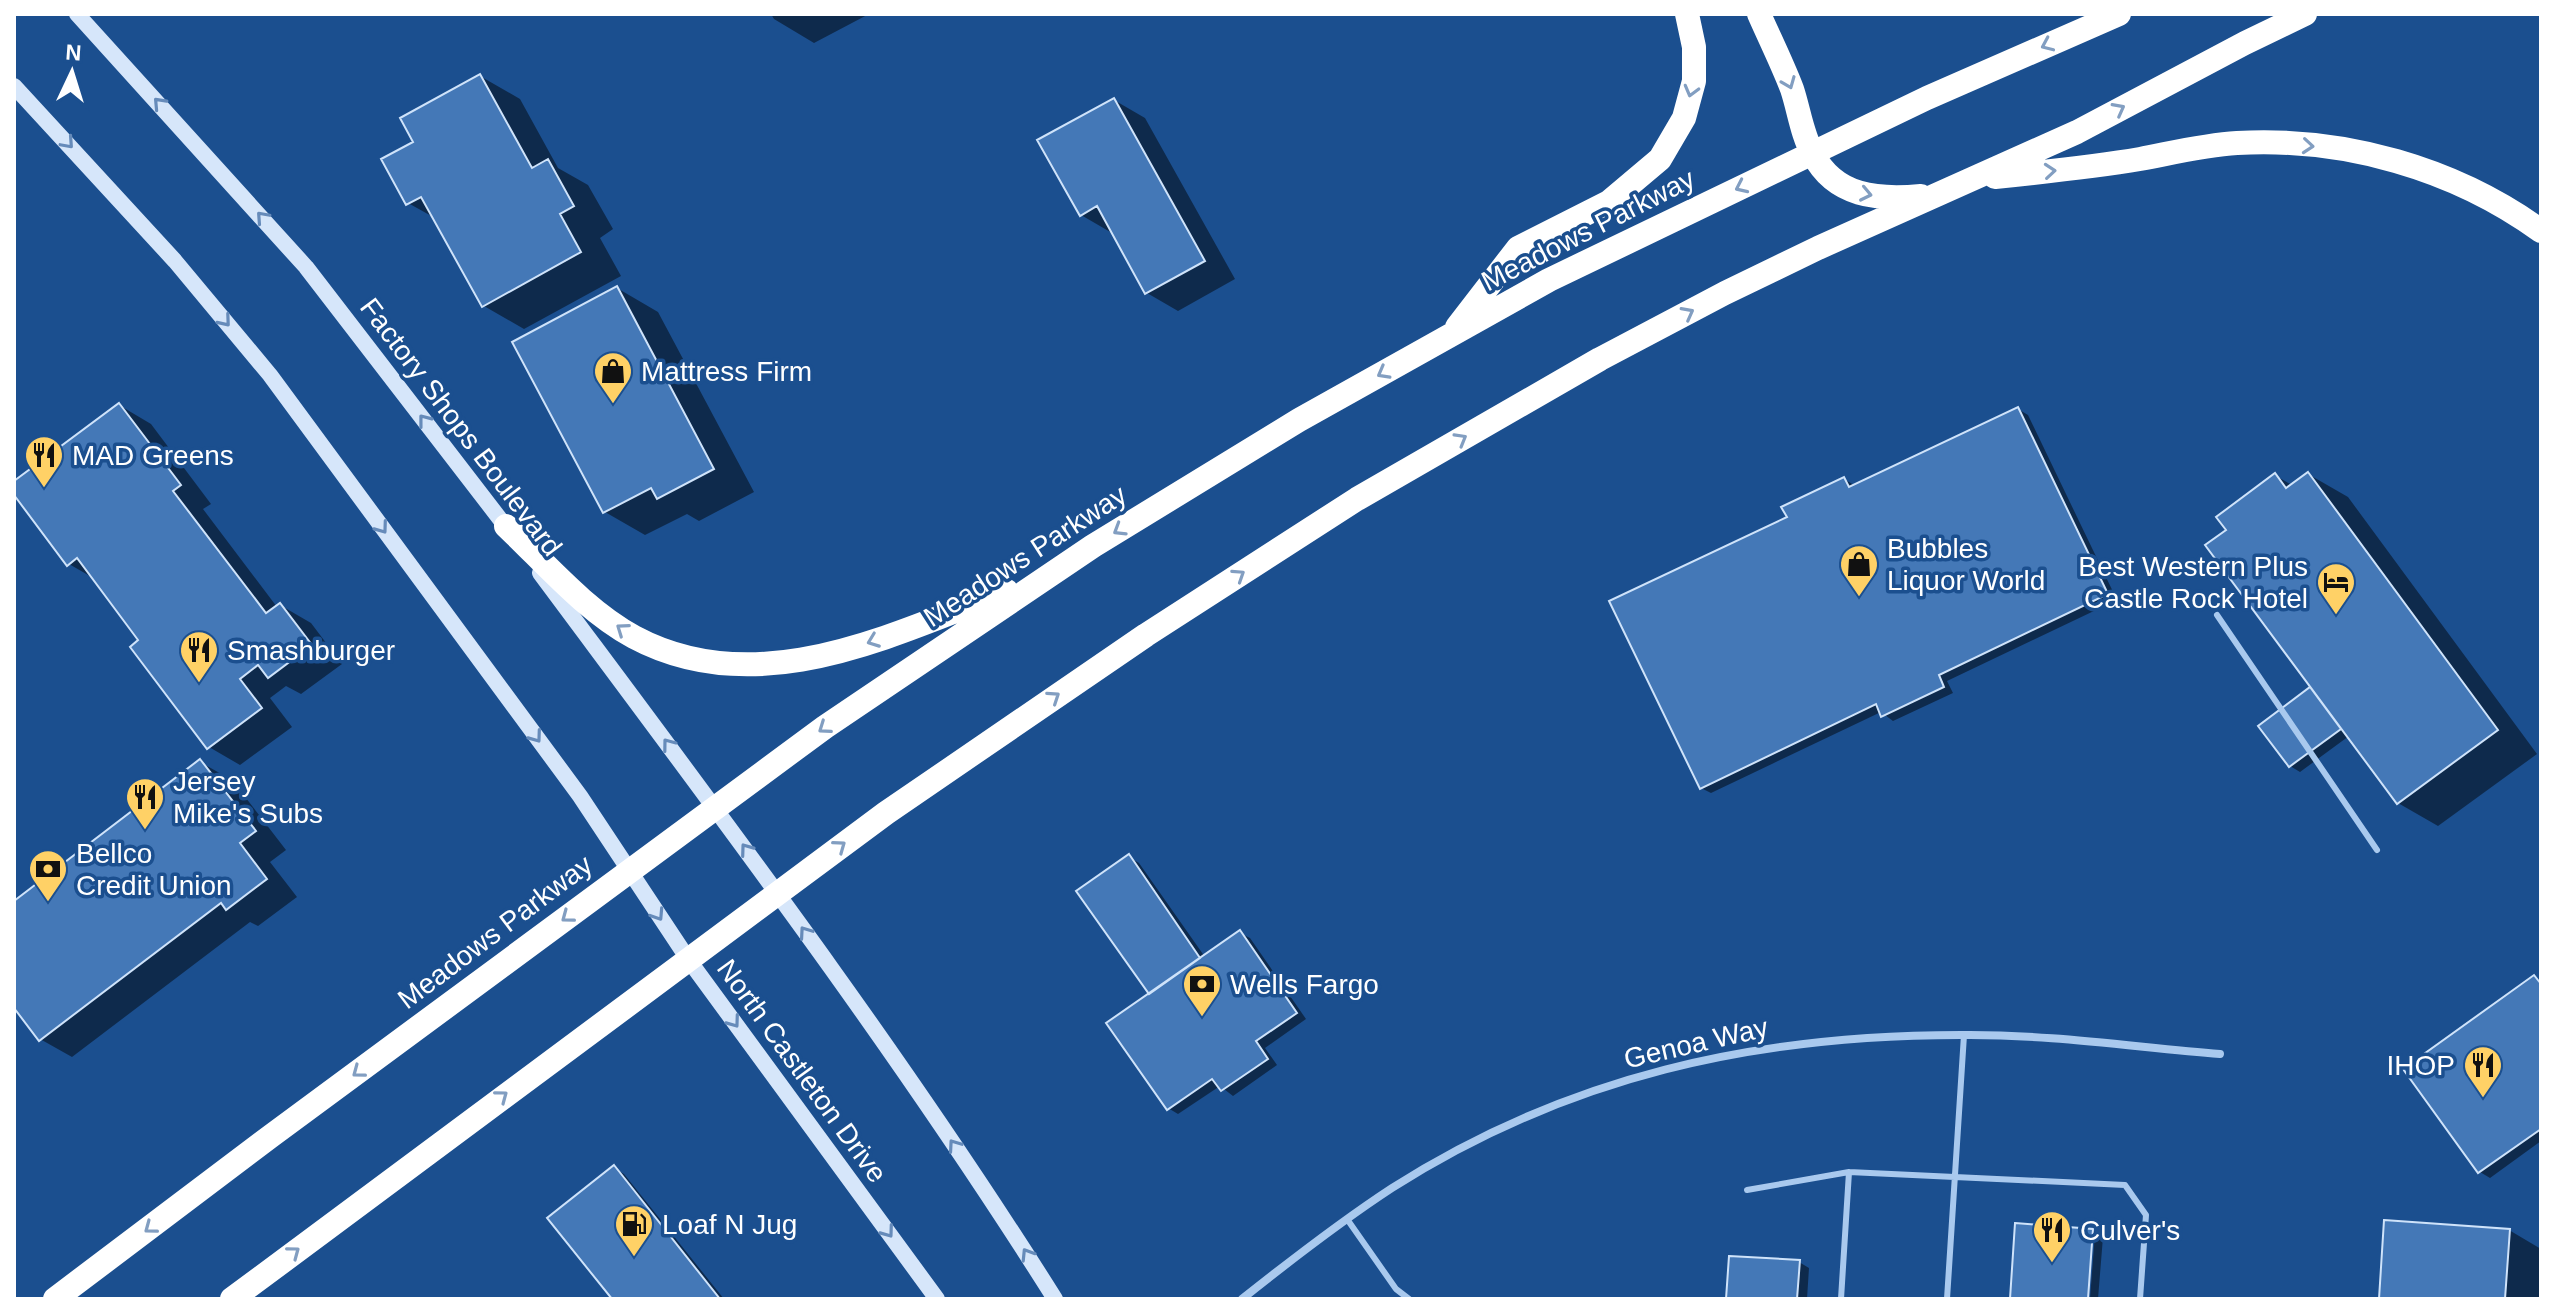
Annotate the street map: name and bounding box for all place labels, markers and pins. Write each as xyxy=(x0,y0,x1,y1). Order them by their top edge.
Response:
shop icon: Mattress Firm xyxy=(592,350,634,405)
place label: Mattress Firm xyxy=(641,356,812,387)
restaurant icon: MAD Greens xyxy=(23,434,65,489)
place label: MAD Greens xyxy=(72,440,234,471)
place label: Bubbles Liquor World xyxy=(1887,533,2045,596)
shop icon: Bubbles Liquor World xyxy=(1838,543,1880,598)
place label: Best Western Plus Castle Rock Hotel xyxy=(2078,551,2308,614)
hotel icon: Best Western Plus Castle Rock Hotel xyxy=(2315,561,2357,616)
restaurant icon: Smashburger xyxy=(178,629,220,684)
place label: Smashburger xyxy=(227,635,395,666)
place label: Jersey Mike's Subs xyxy=(173,766,323,829)
restaurant icon: Jersey Mike's Subs xyxy=(124,776,166,831)
place label: Bellco Credit Union xyxy=(76,838,232,901)
bank icon: Bellco Credit Union xyxy=(27,848,69,903)
bank icon: Wells Fargo xyxy=(1181,963,1223,1018)
place label: Wells Fargo xyxy=(1230,969,1379,1000)
restaurant icon: IHOP xyxy=(2462,1044,2504,1099)
place label: IHOP xyxy=(2387,1050,2455,1081)
fuel station icon: Loaf N Jug xyxy=(613,1203,655,1258)
place label: Loaf N Jug xyxy=(662,1209,797,1240)
restaurant icon: Culver's xyxy=(2031,1209,2073,1264)
place label: Culver's xyxy=(2080,1215,2180,1246)

